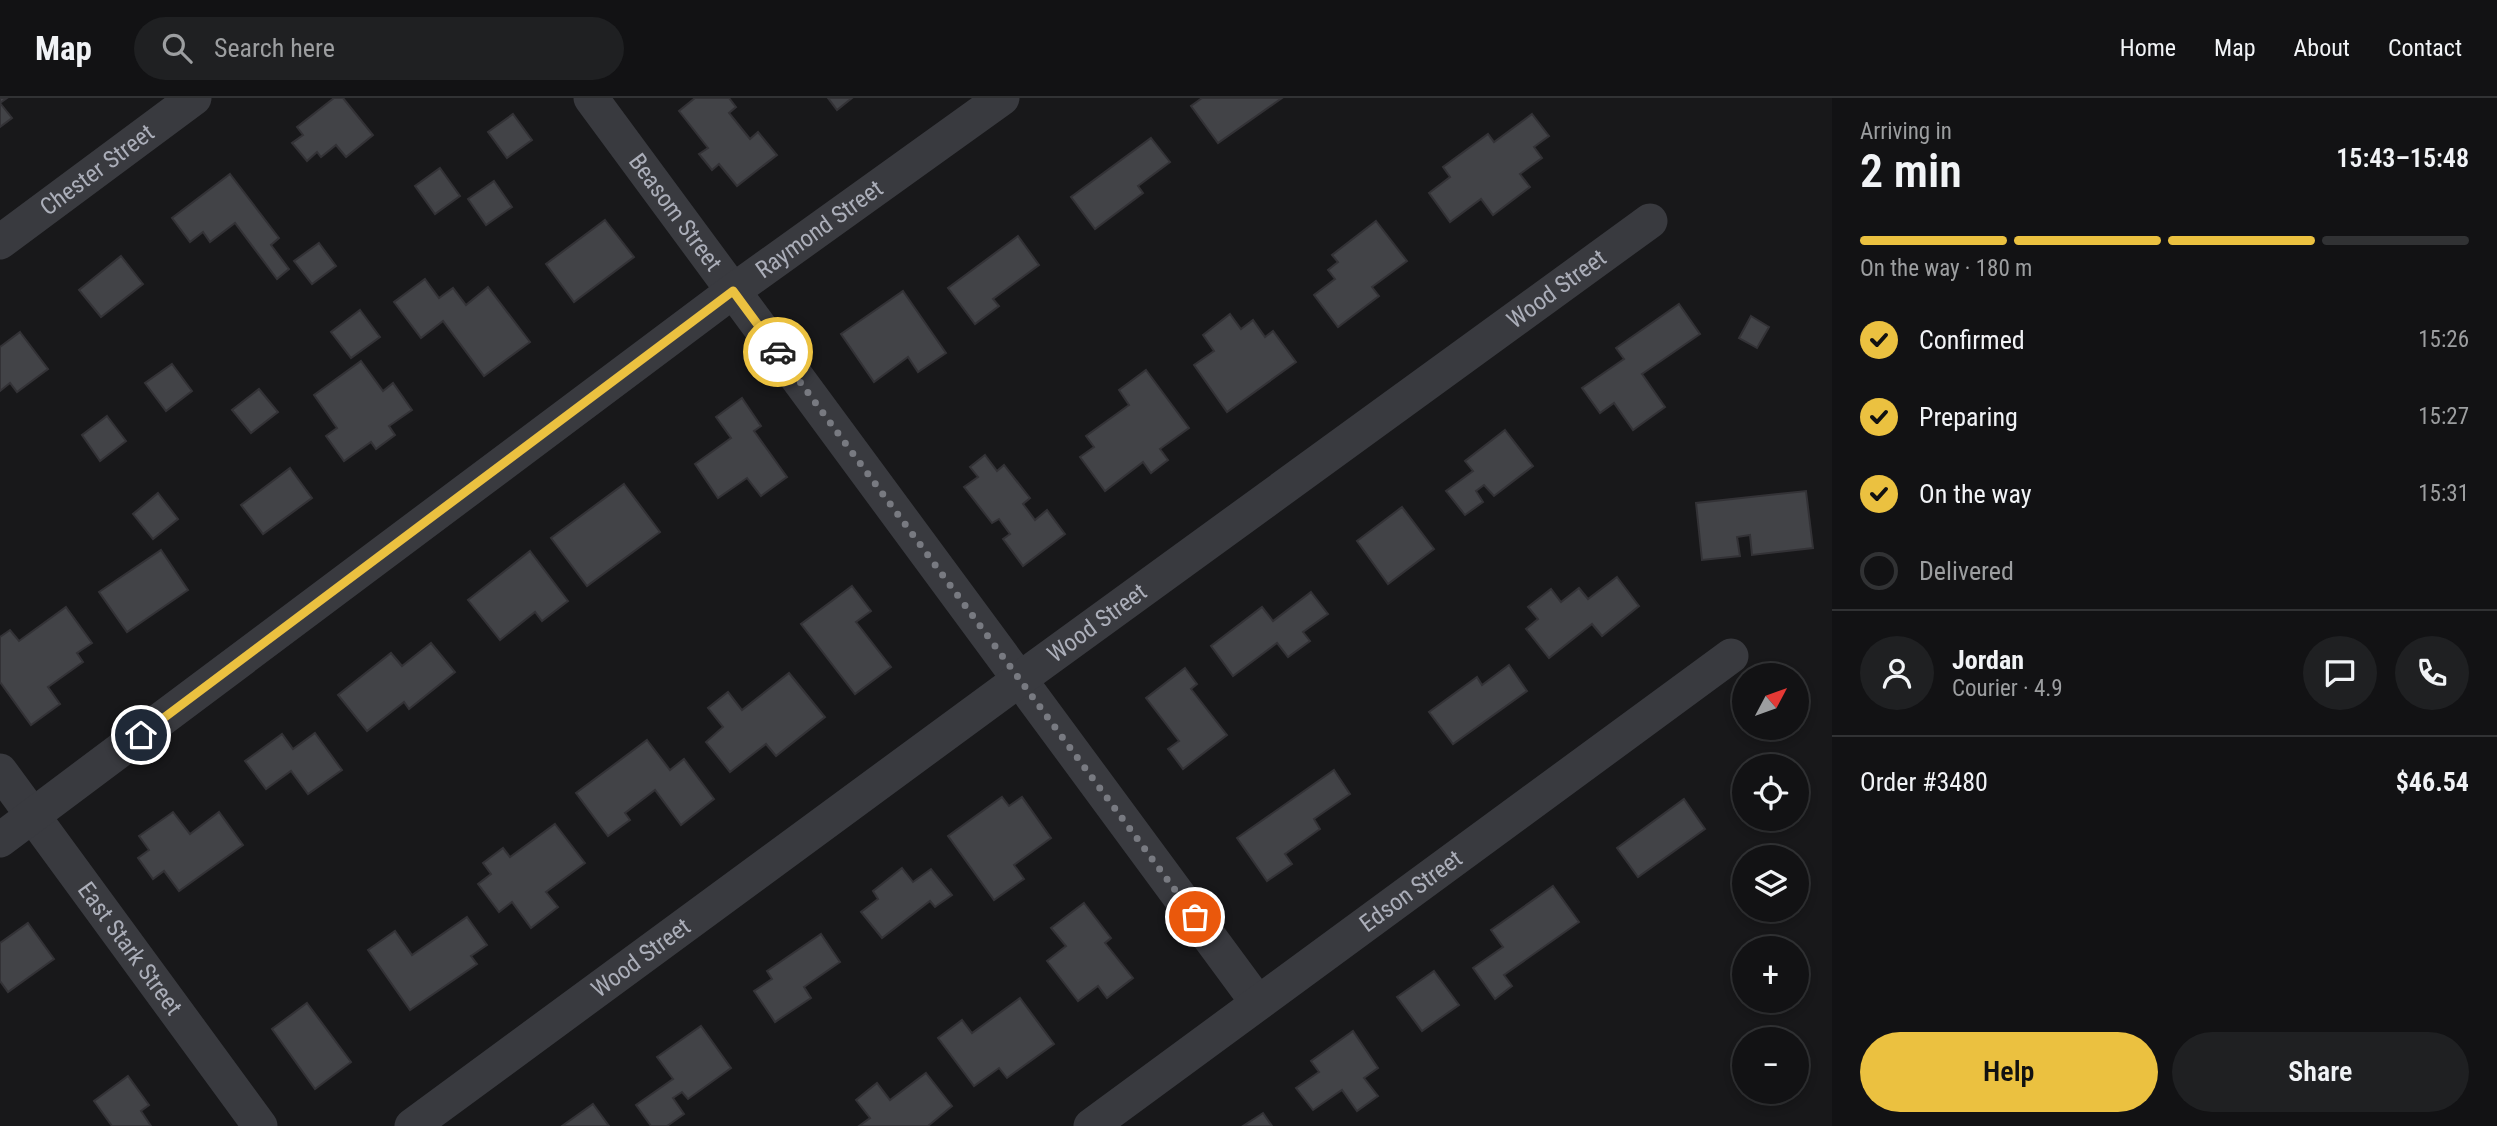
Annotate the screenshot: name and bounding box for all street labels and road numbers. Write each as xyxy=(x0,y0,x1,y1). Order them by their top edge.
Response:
street label: Chester Street xyxy=(35,118,160,221)
street label: Beasom Street xyxy=(623,148,728,276)
street label: Raymond Street xyxy=(750,174,888,284)
street label: Wood Street xyxy=(1502,244,1612,334)
street label: Wood Street xyxy=(1042,578,1152,668)
street label: Edson Street xyxy=(1354,844,1468,938)
street label: East Stark Street xyxy=(72,876,188,1020)
street label: Wood Street xyxy=(586,912,696,1003)

